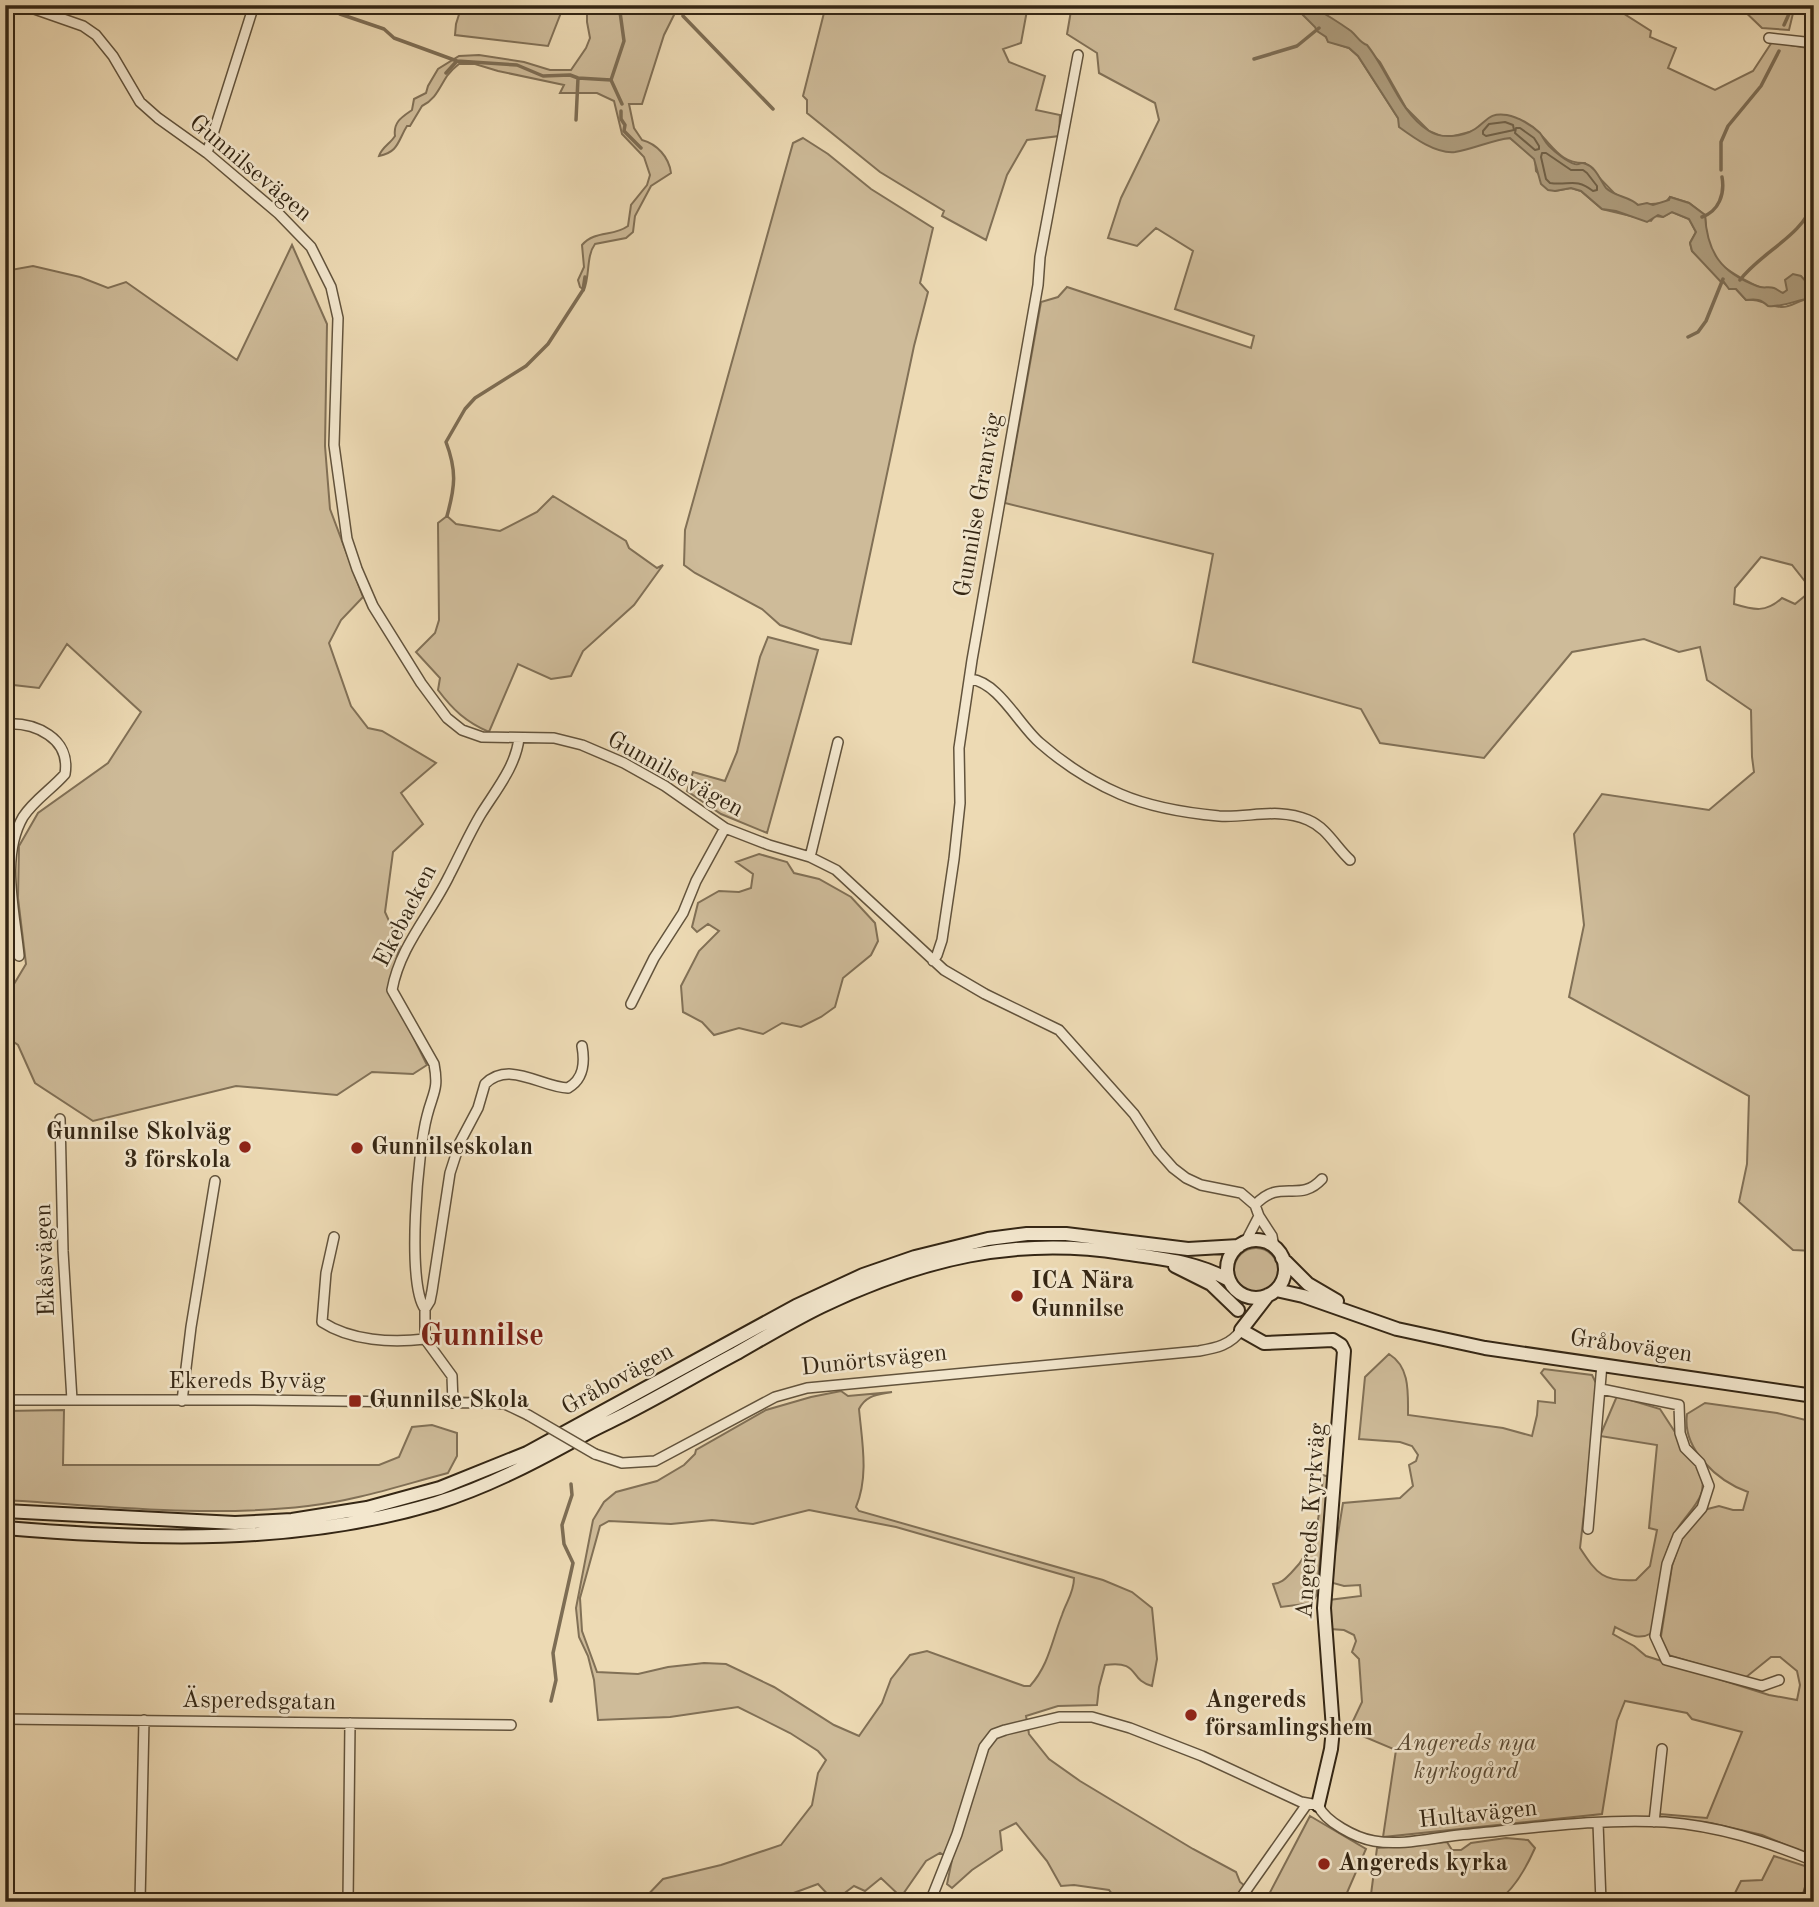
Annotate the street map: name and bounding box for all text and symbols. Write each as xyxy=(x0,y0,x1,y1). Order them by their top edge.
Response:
street label: Gunnilsevägen xyxy=(184,111,316,227)
street label: Gunnilse Granväg xyxy=(951,411,1007,599)
street label: Gunnilsevägen xyxy=(603,728,747,822)
street label: Ekebacken xyxy=(370,861,442,971)
place label: Gunnilse Skolväg 3 förskola xyxy=(46,1121,232,1173)
place label: Gunnilseskolan xyxy=(371,1136,533,1160)
marker: Gunnilse Skolväg 3 förskola xyxy=(237,1139,253,1155)
marker: Gunnilseskolan xyxy=(349,1140,365,1156)
street label: Ekåsvägen xyxy=(32,1203,60,1317)
place label: ICA Nära Gunnilse xyxy=(1031,1270,1134,1322)
marker: ICA Nära Gunnilse xyxy=(1009,1288,1025,1304)
district label: Gunnilse xyxy=(420,1321,544,1353)
street label: Gråbovägen xyxy=(1568,1327,1694,1367)
street label: Gråbovägen xyxy=(558,1340,678,1420)
street label: Dunörtsvägen xyxy=(800,1341,948,1381)
street label: Ekereds Byväg xyxy=(168,1370,326,1394)
place label: Gunnilse Skola xyxy=(369,1389,529,1413)
marker: Gunnilse Skola xyxy=(347,1393,363,1409)
street label: Angereds Kyrkväg xyxy=(1293,1422,1331,1620)
street label: Äsperedsgatan xyxy=(182,1686,336,1715)
place label: Angereds församlingshem xyxy=(1205,1689,1373,1741)
marker: Angereds församlingshem xyxy=(1183,1707,1199,1723)
park label: Angereds nya kyrkogård xyxy=(1393,1732,1537,1784)
street label: Hultavägen xyxy=(1417,1797,1539,1833)
place label: Angereds kyrka xyxy=(1338,1852,1508,1876)
marker: Angereds kyrka xyxy=(1316,1856,1332,1872)

